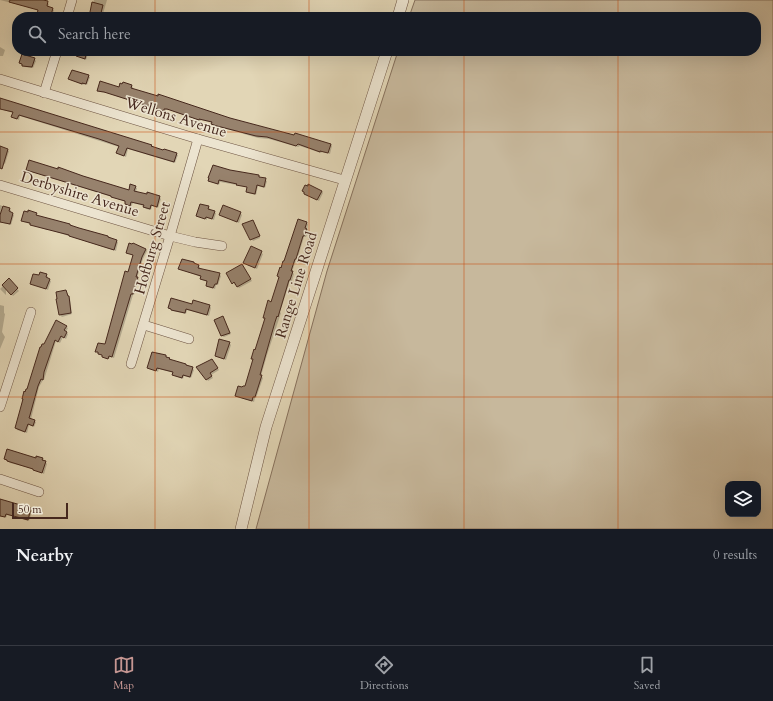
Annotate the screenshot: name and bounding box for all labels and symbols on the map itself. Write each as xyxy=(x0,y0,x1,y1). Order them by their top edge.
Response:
street label: Wellons Avenue xyxy=(122,92,229,142)
street label: Derbyshire Avenue xyxy=(18,166,142,222)
street label: Hofburg Street xyxy=(129,199,175,297)
street label: Range Line Road xyxy=(270,229,322,341)
scale bar xyxy=(12,501,68,520)

